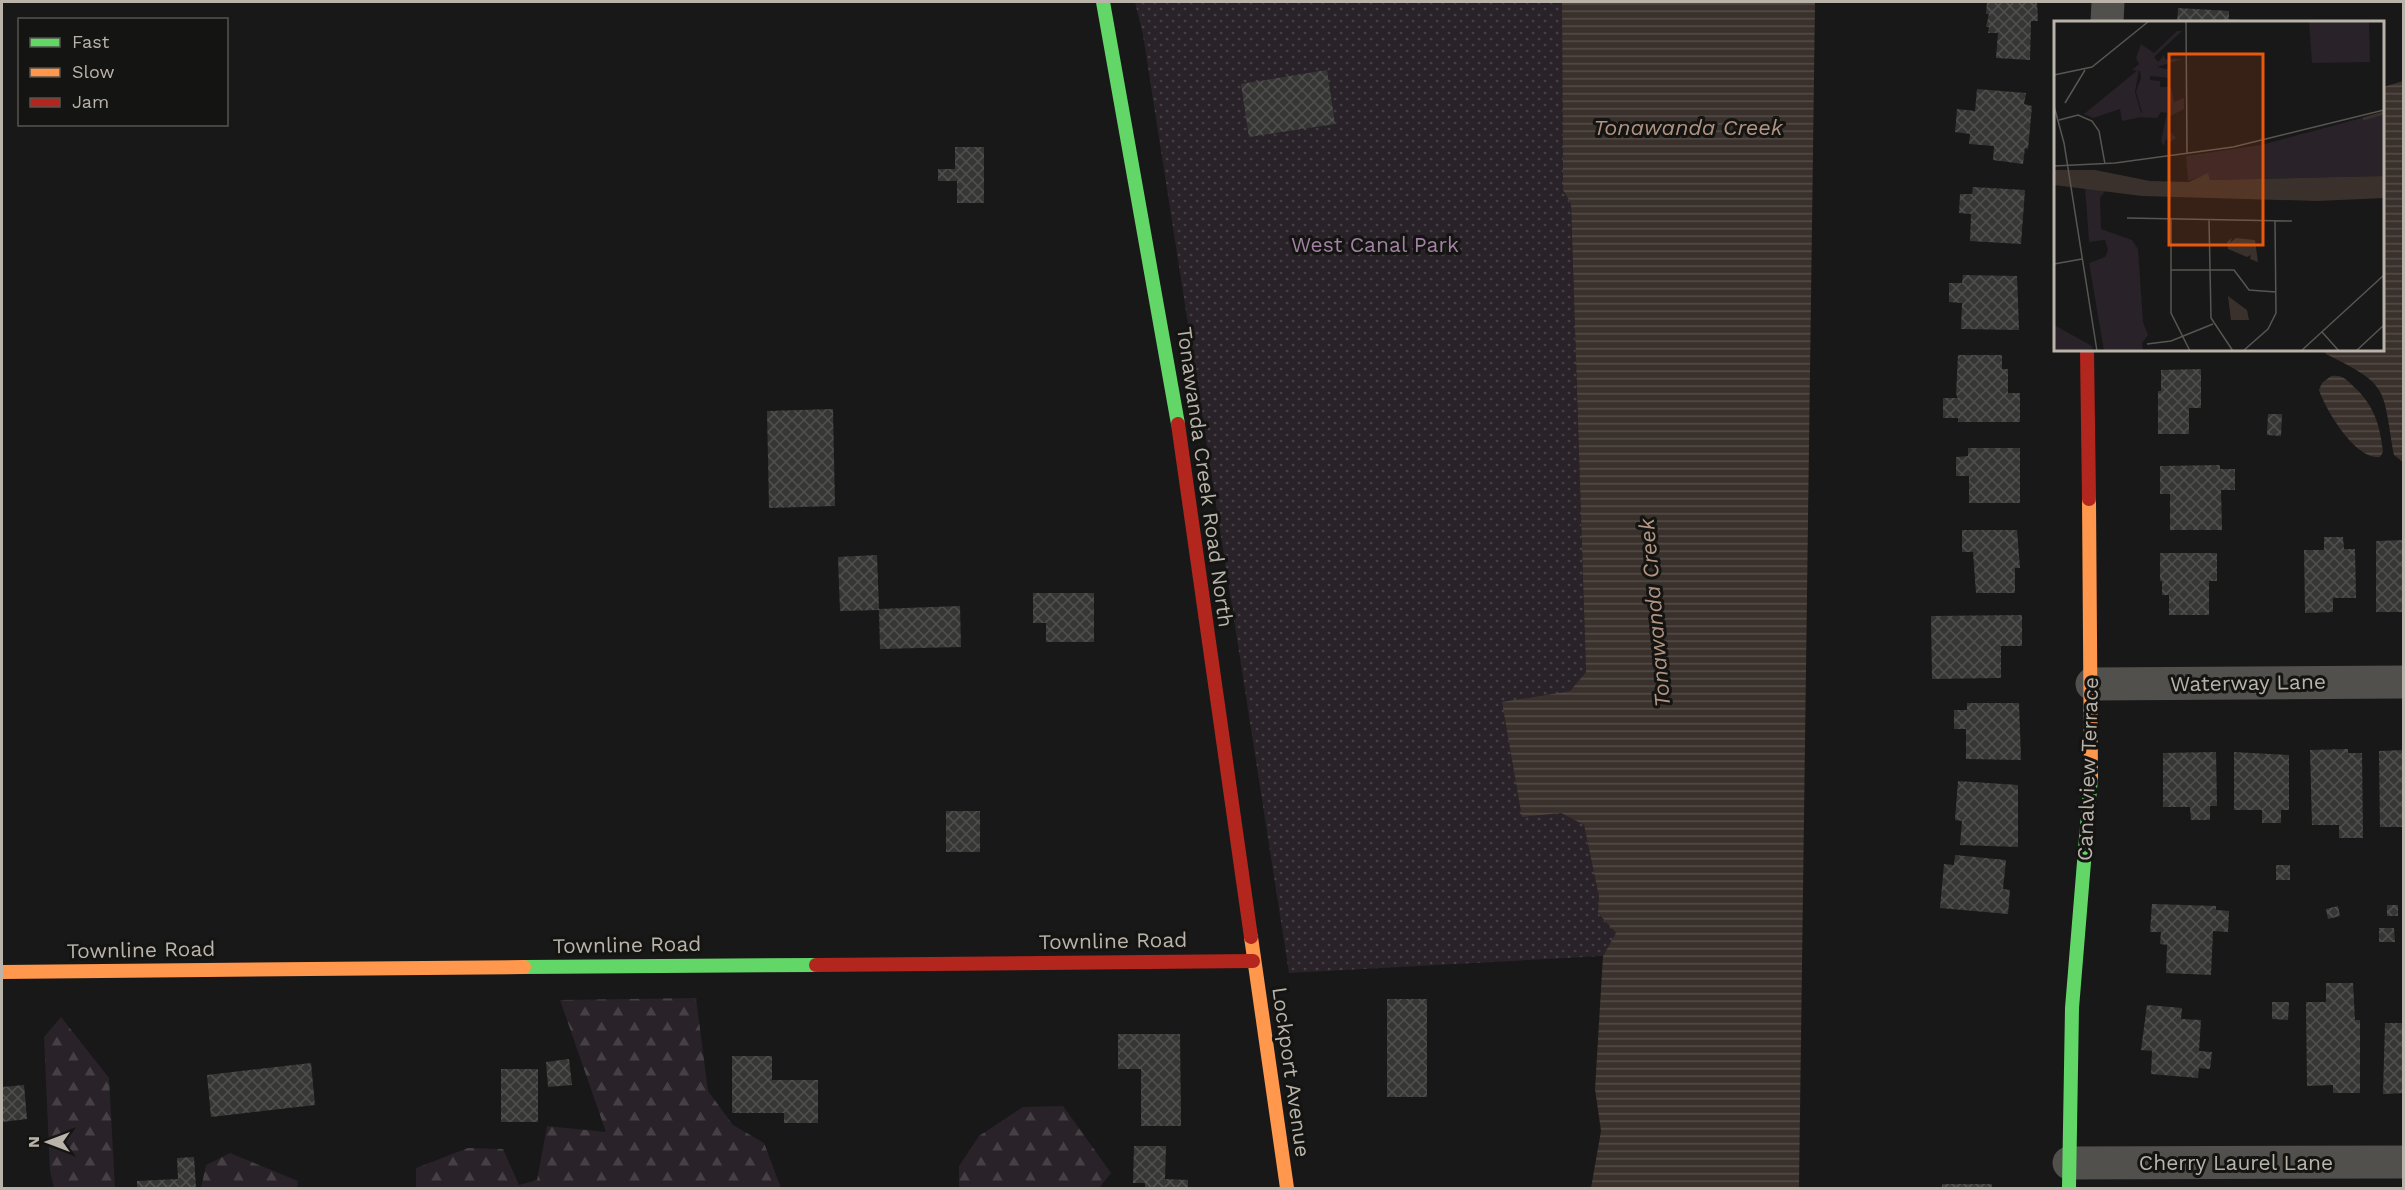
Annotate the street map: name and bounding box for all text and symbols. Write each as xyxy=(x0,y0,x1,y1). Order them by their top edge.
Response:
legend xyxy=(18,18,228,126)
inset map xyxy=(2054,21,2384,351)
text: Fast xyxy=(72,31,110,52)
text: Slow xyxy=(72,61,115,82)
text: Jam xyxy=(72,91,109,112)
water label: Tonawanda Creek xyxy=(1593,115,1784,140)
park label: West Canal Park xyxy=(1291,232,1459,257)
street label: Tonawanda Creek Road North xyxy=(1172,325,1239,629)
water label: Tonawanda Creek xyxy=(1634,516,1675,708)
street label: Waterway Lane xyxy=(2170,669,2326,696)
street label: Canalview Terrace xyxy=(2072,676,2103,862)
street label: Townline Road xyxy=(1038,927,1188,954)
street label: Townline Road xyxy=(552,931,702,958)
street label: Townline Road xyxy=(66,936,216,963)
street label: Lockport Avenue xyxy=(1267,985,1316,1159)
north arrow xyxy=(18,1112,78,1172)
text: N xyxy=(24,1136,43,1148)
street label: Cherry Laurel Lane xyxy=(2139,1150,2333,1175)

